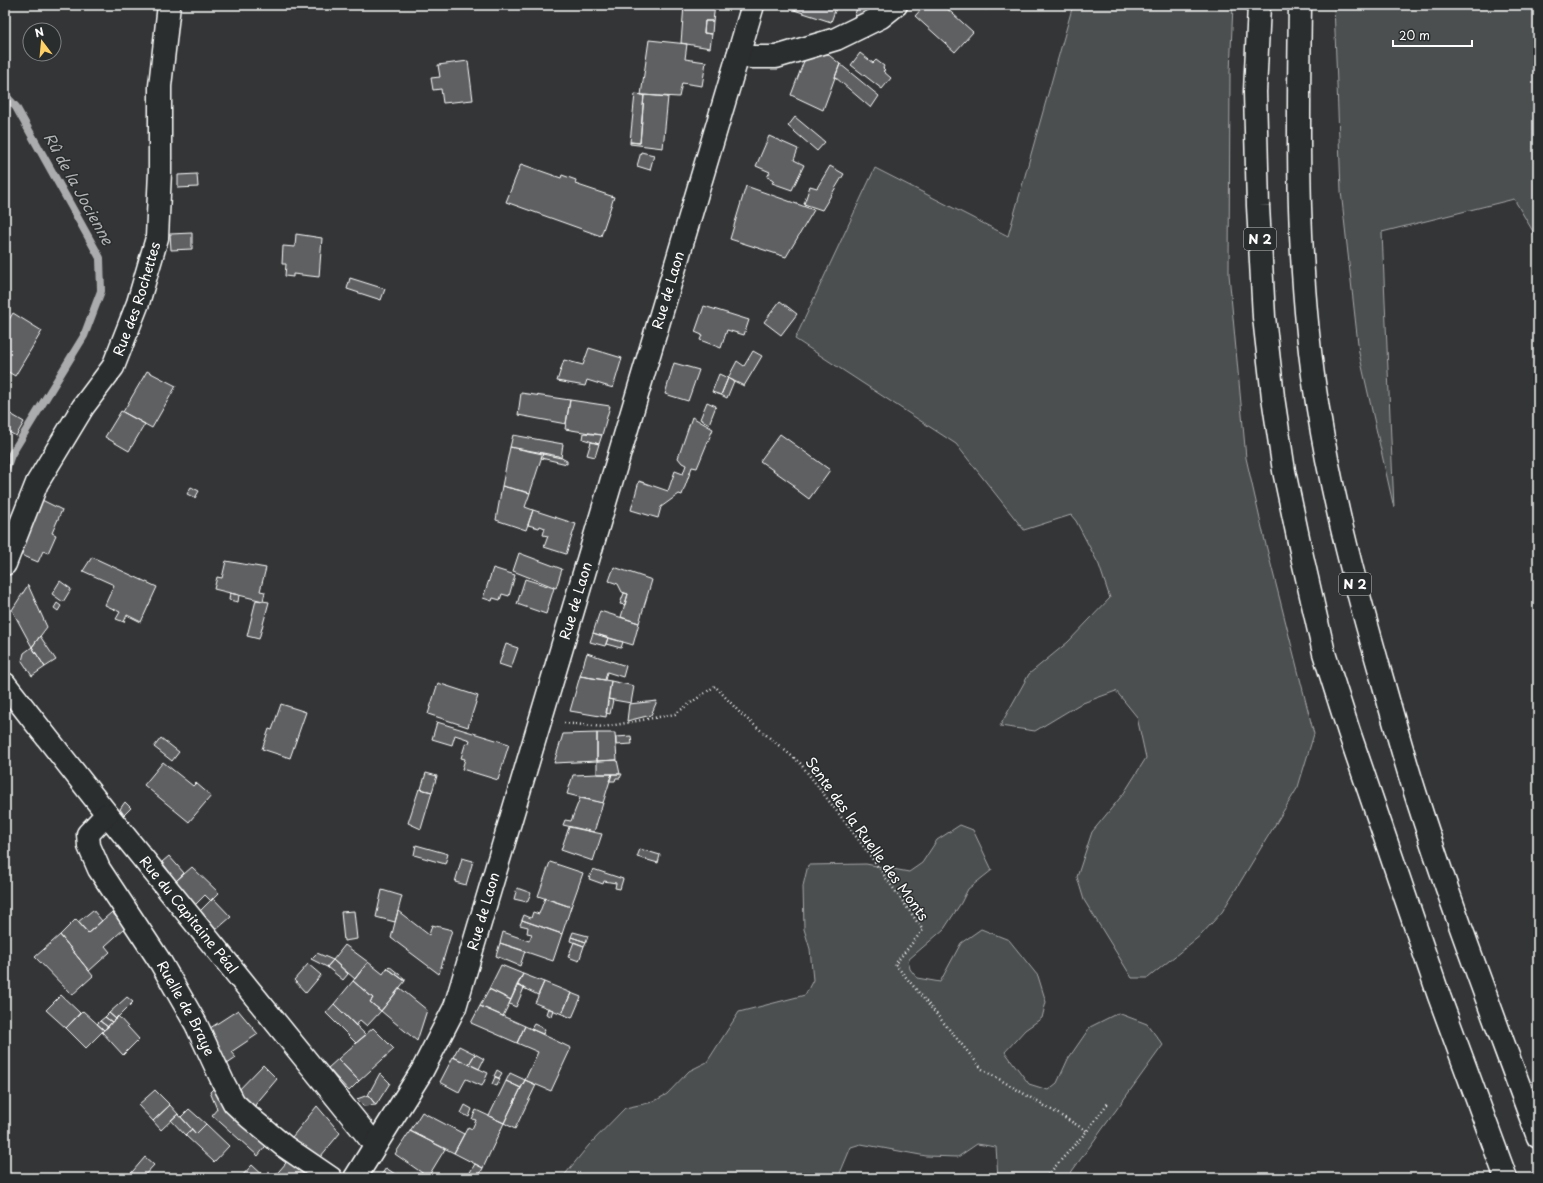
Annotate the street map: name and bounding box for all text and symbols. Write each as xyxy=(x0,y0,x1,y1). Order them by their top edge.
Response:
north arrow xyxy=(22,22,62,62)
text: N xyxy=(33,22,46,41)
scale bar xyxy=(1393,22,1472,48)
text: 20 m xyxy=(1399,26,1430,44)
water label: Rû de la Jocienne xyxy=(39,128,120,249)
road number: N 2 xyxy=(1244,228,1276,250)
street label: Rue des Rochettes xyxy=(107,239,165,359)
street label: Rue de Laon xyxy=(646,249,689,332)
street label: Rue de Laon xyxy=(554,559,597,642)
road number: N 2 xyxy=(1339,573,1371,595)
street label: Sente des la Ruelle des Monts xyxy=(801,752,934,925)
street label: Rue du Capitaine Péal xyxy=(135,851,243,978)
street label: Rue de Laon xyxy=(461,870,504,953)
street label: Ruelle de Braye xyxy=(152,957,220,1059)

